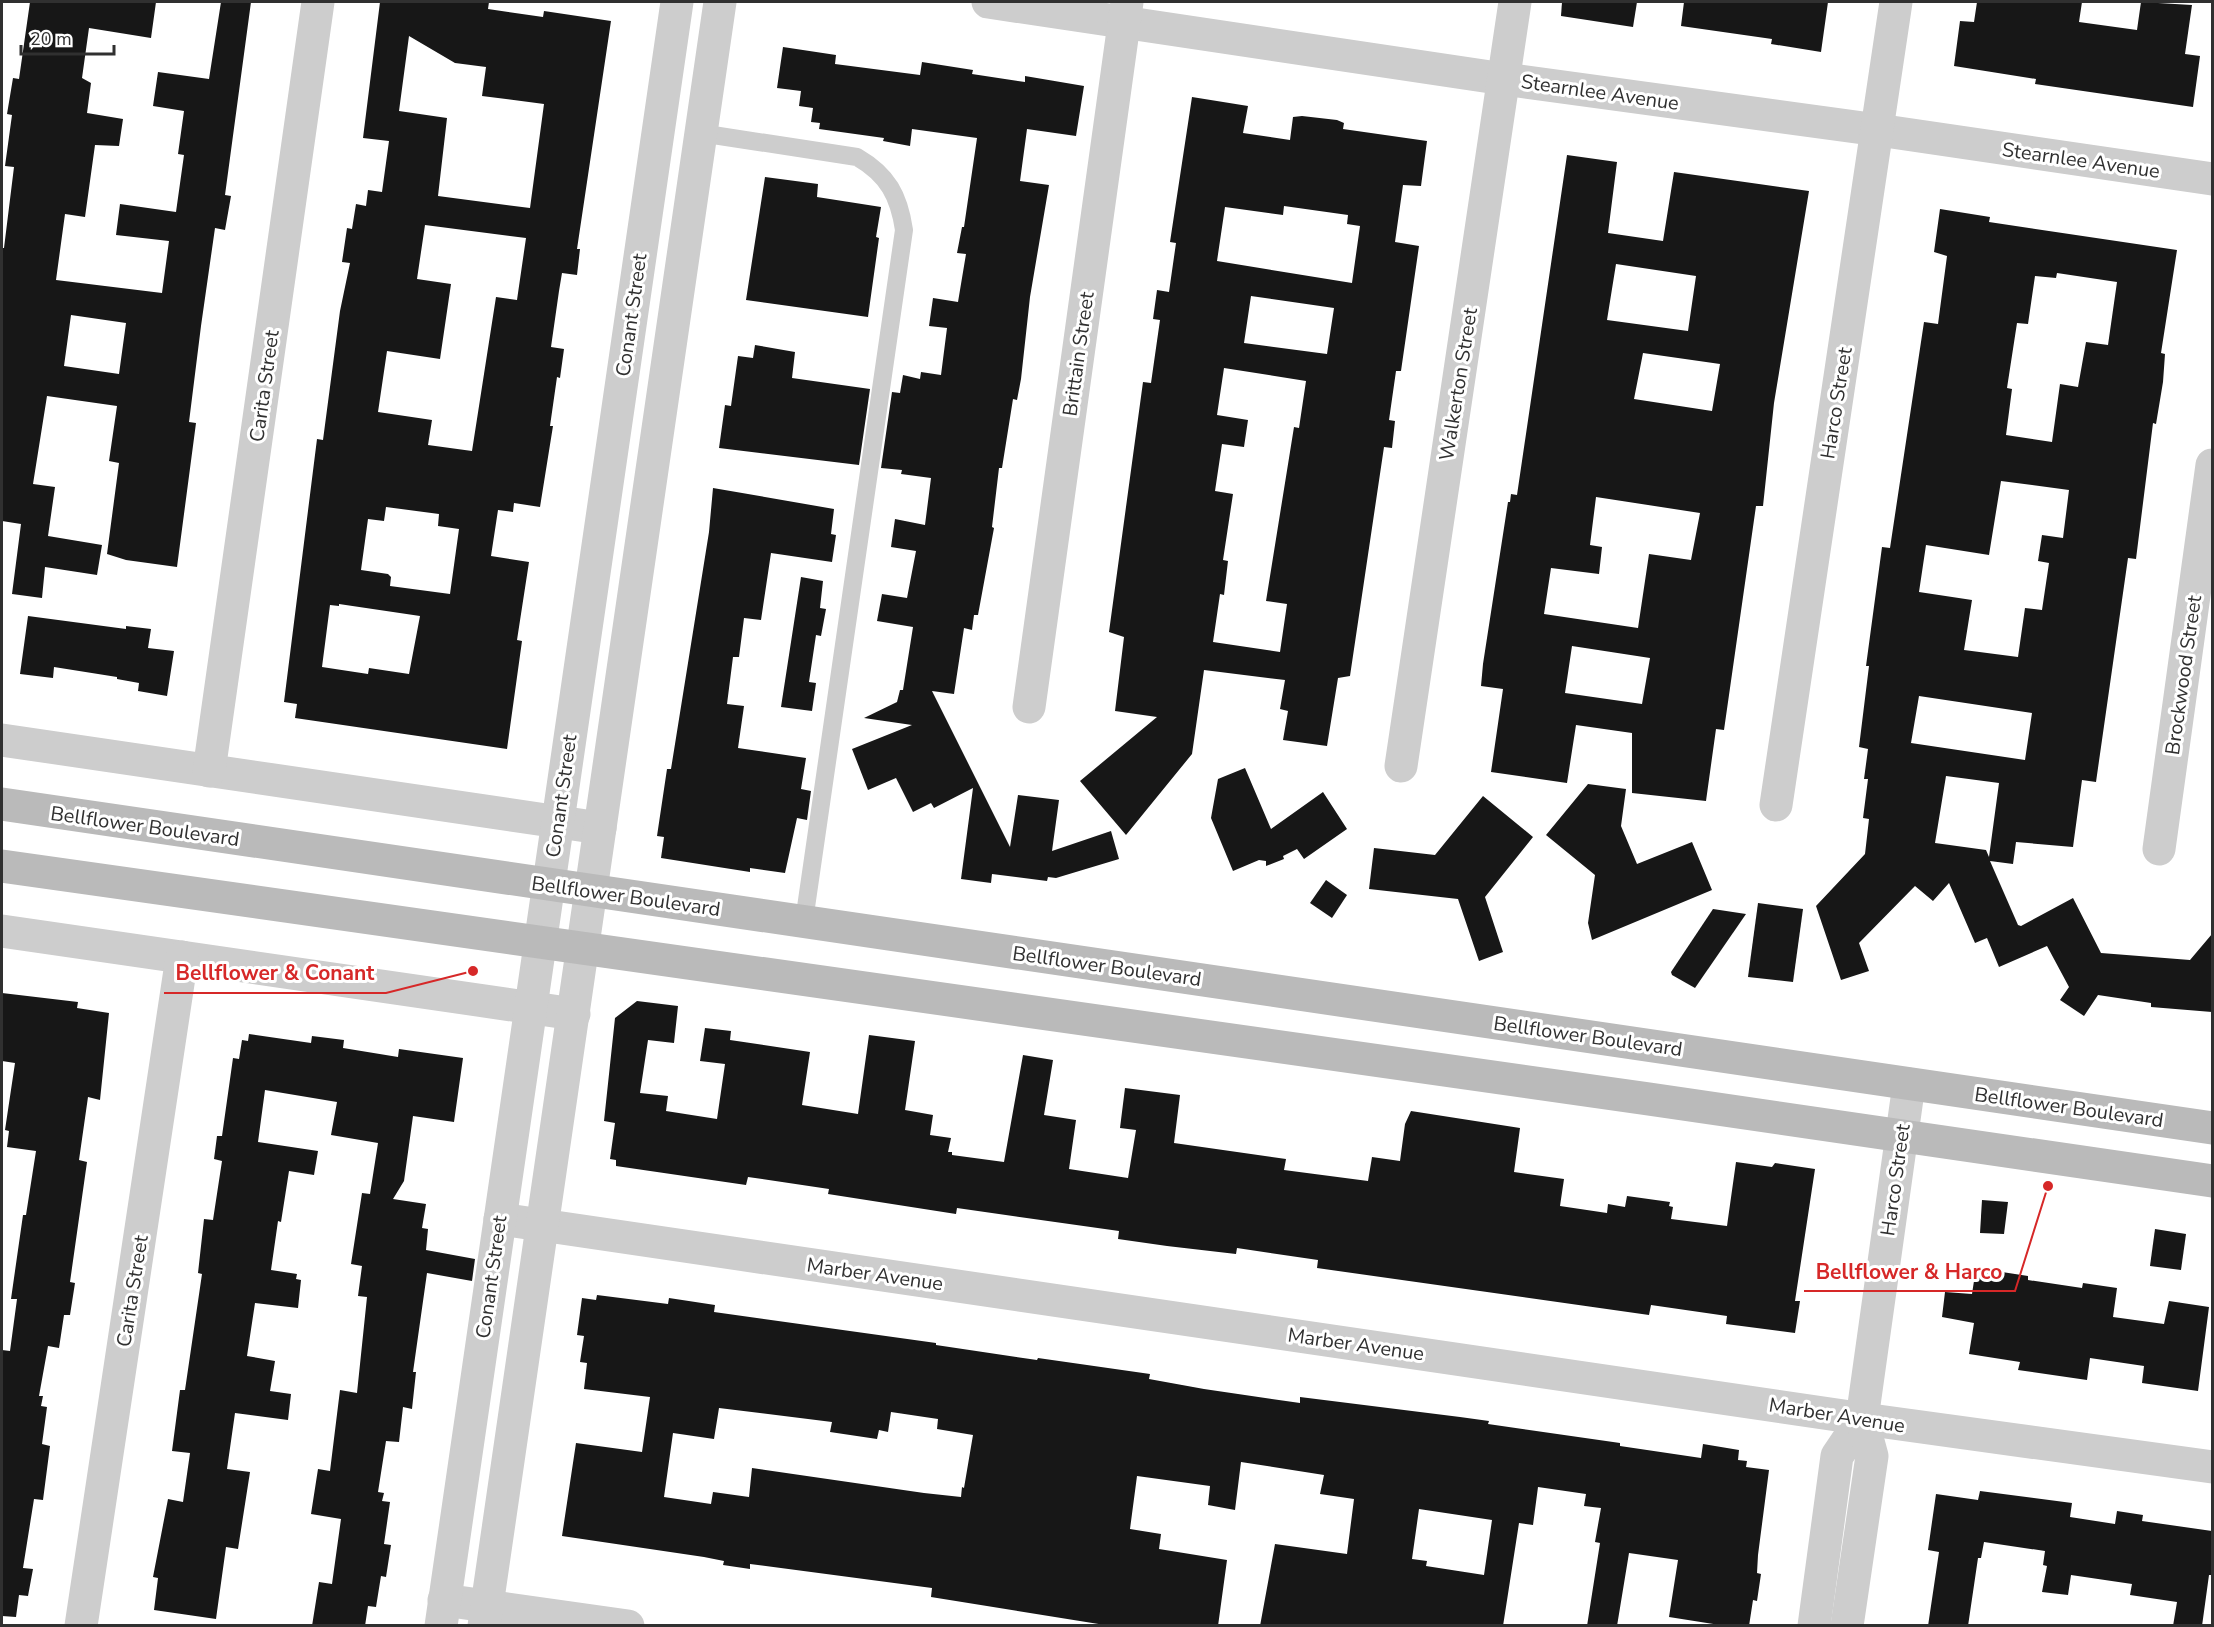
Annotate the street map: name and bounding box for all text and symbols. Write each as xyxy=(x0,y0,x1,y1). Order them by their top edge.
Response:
scale bar xyxy=(21,18,114,56)
text: 20 m xyxy=(30,27,72,51)
street label: Stearnlee Avenue xyxy=(1519,68,1681,117)
street label: Stearnlee Avenue xyxy=(2000,136,2162,185)
street label: Conant Street xyxy=(610,251,654,378)
street label: Brittain Street xyxy=(1056,289,1101,418)
street label: Walkerton Street xyxy=(1433,305,1484,463)
street label: Carita Street xyxy=(243,327,286,444)
street label: Harco Street xyxy=(1814,344,1859,461)
street label: Brockwood Street xyxy=(2159,593,2208,757)
street label: Conant Street xyxy=(540,732,584,859)
street label: Bellflower Boulevard xyxy=(49,800,241,853)
street label: Bellflower Boulevard xyxy=(530,870,722,923)
street label: Bellflower Boulevard xyxy=(1011,940,1203,993)
callout: Bellflower & Conant xyxy=(164,954,386,993)
text: Bellflower & Conant xyxy=(176,959,375,987)
street label: Bellflower Boulevard xyxy=(1492,1010,1684,1063)
street label: Bellflower Boulevard xyxy=(1973,1081,2165,1134)
street label: Harco Street xyxy=(1874,1121,1917,1238)
street label: Conant Street xyxy=(470,1213,514,1340)
street label: Carita Street xyxy=(110,1232,155,1349)
street label: Marber Avenue xyxy=(805,1252,945,1297)
callout: Bellflower & Harco xyxy=(1804,1252,2015,1291)
text: Bellflower & Harco xyxy=(1816,1258,2002,1286)
street label: Marber Avenue xyxy=(1286,1322,1426,1367)
street label: Marber Avenue xyxy=(1767,1391,1907,1440)

